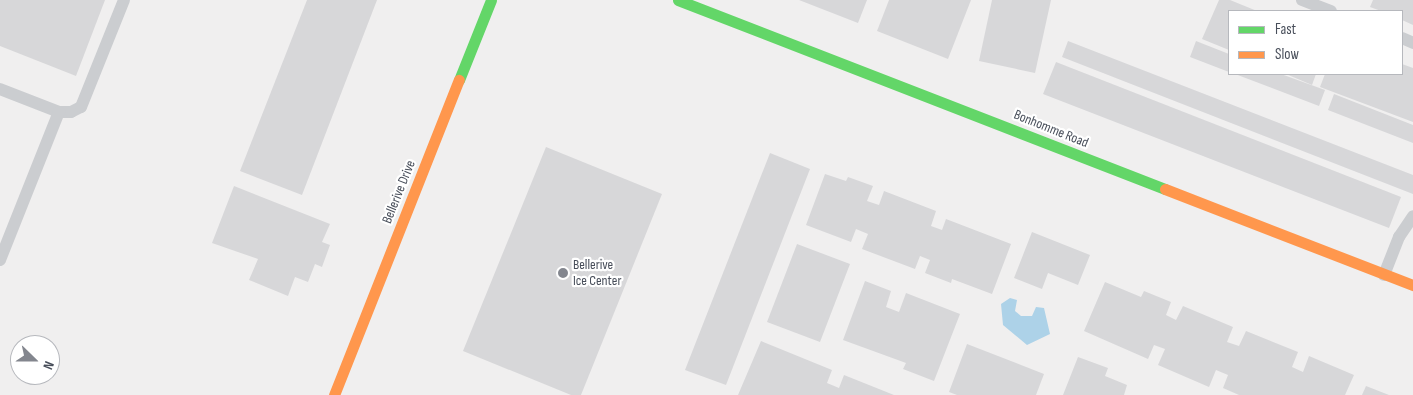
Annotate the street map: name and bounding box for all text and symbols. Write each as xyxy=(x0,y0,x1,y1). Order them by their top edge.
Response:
legend xyxy=(1228,10,1403,75)
text: Fast xyxy=(1275,20,1296,39)
text: Slow xyxy=(1275,45,1299,64)
street label: Bonhomme Road xyxy=(1011,106,1091,152)
street label: Bellerive Drive xyxy=(379,158,419,226)
place label: Bellerive Ice Center xyxy=(573,257,621,290)
marker: Bellerive Ice Center xyxy=(557,267,569,279)
north arrow xyxy=(10,335,60,385)
text: N xyxy=(39,359,58,372)

